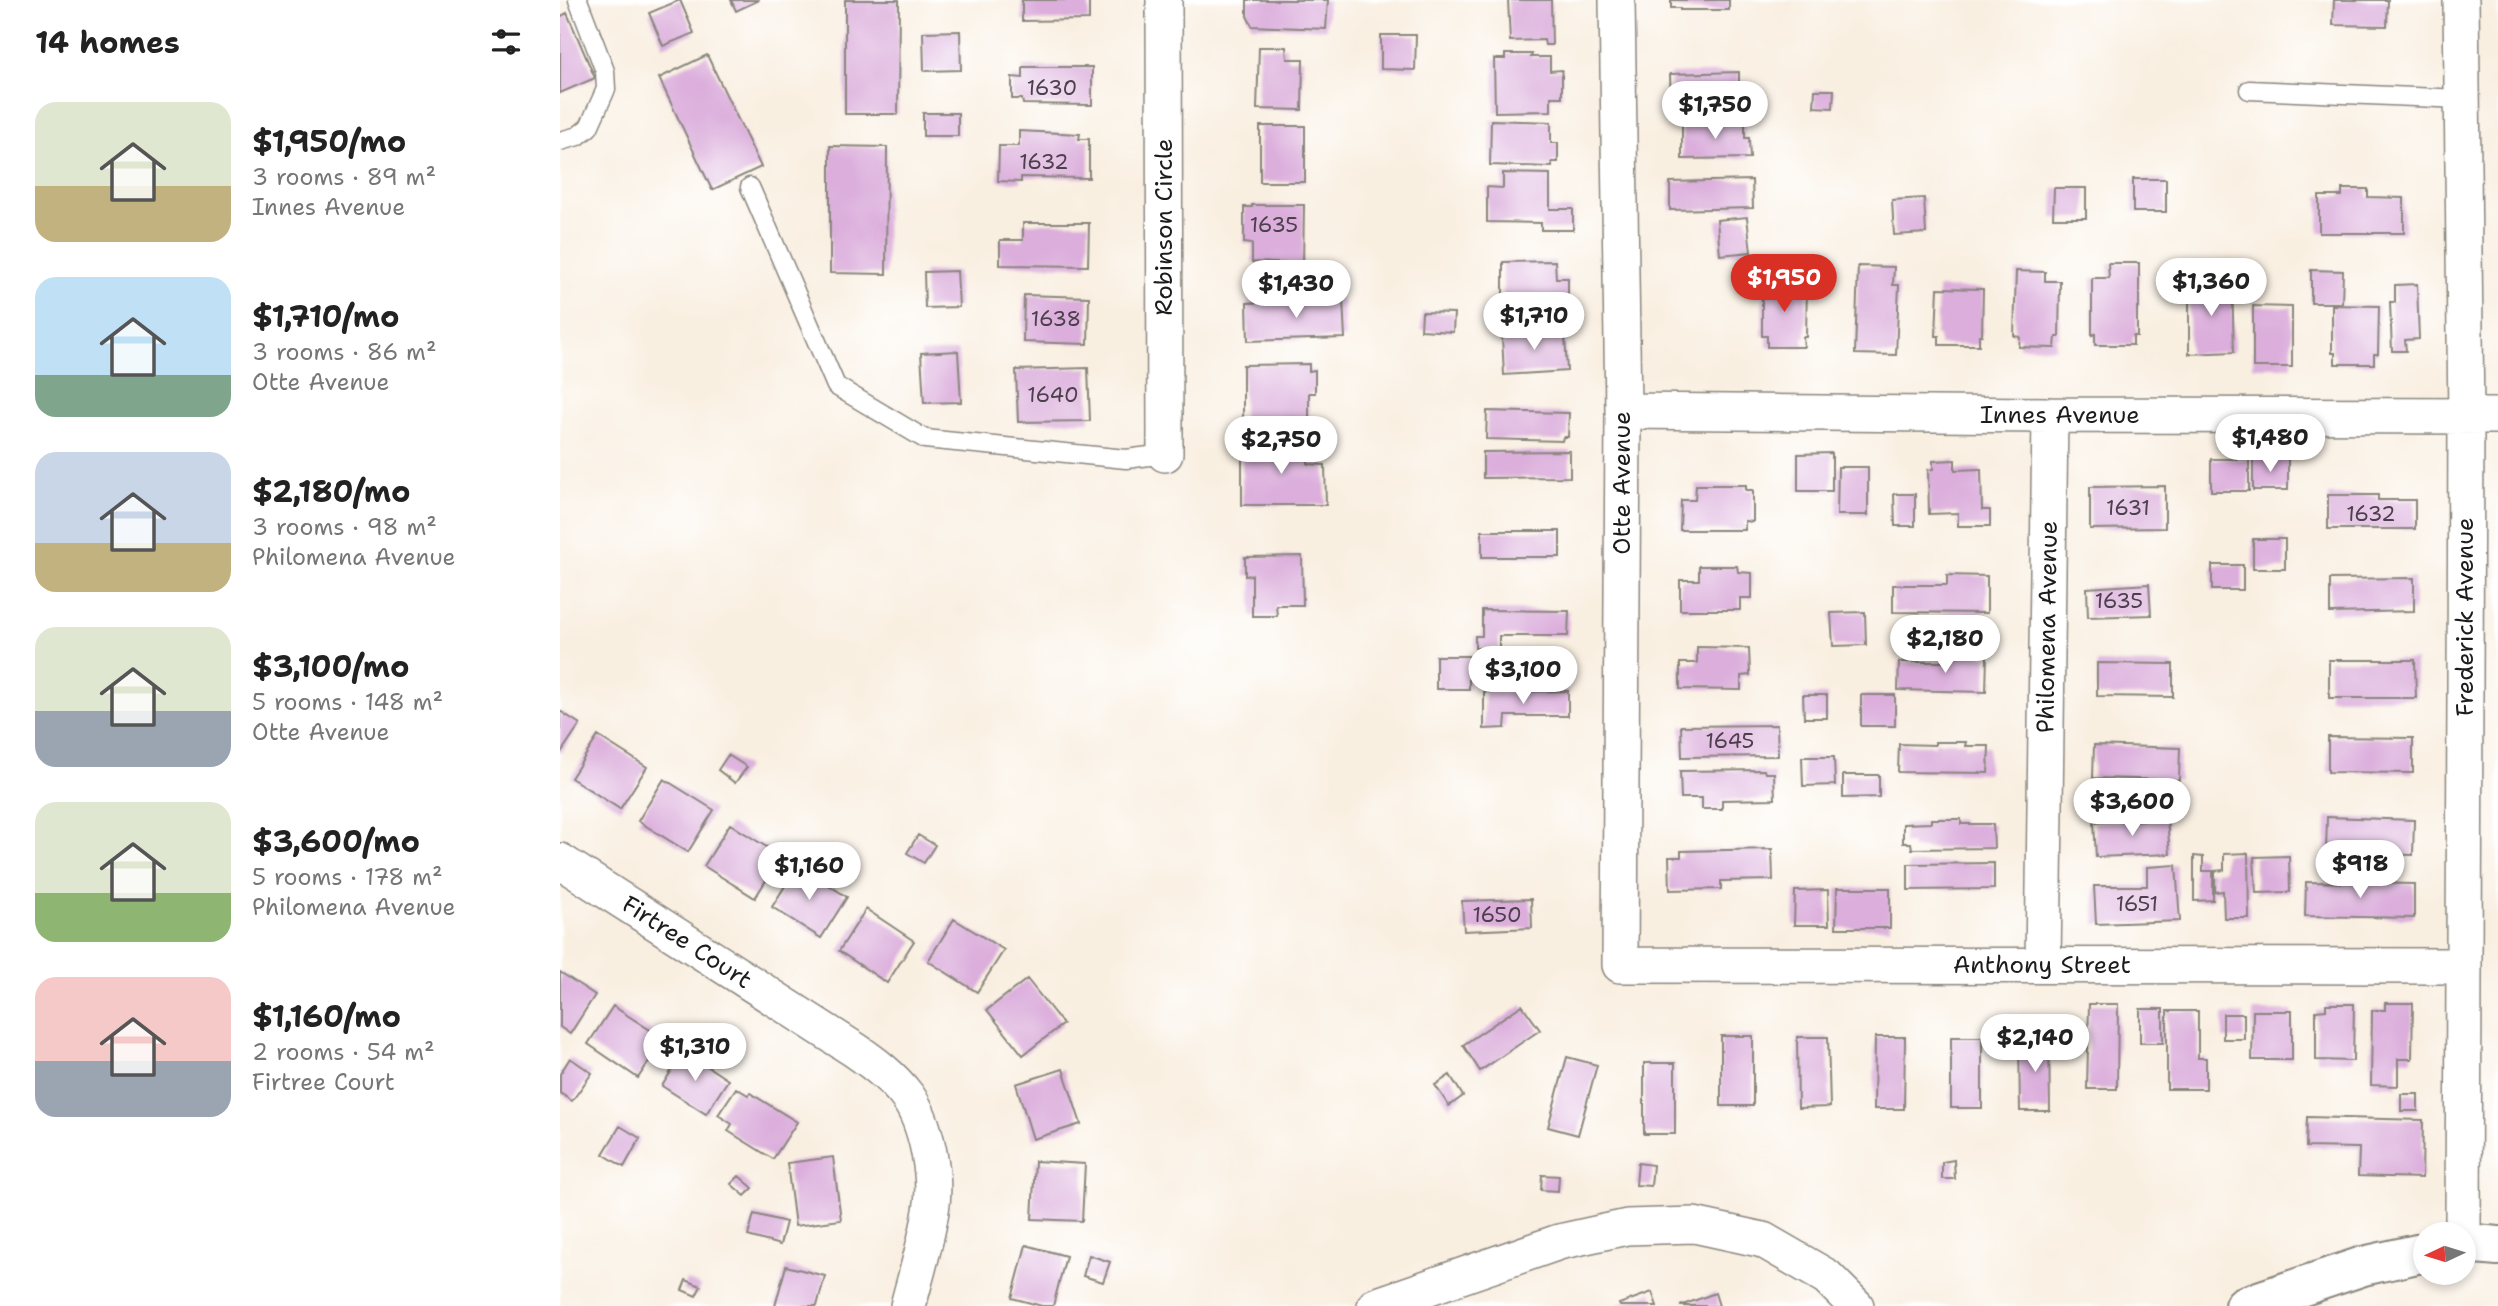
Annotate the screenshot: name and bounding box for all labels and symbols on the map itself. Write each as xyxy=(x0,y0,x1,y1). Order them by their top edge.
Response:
house number: 1630 xyxy=(1027,74,1077,102)
pin: $1,750 xyxy=(1658,82,1772,141)
street label: Robinson Circle xyxy=(1148,138,1180,316)
house number: 1632 xyxy=(1019,148,1069,176)
house number: 1635 xyxy=(1250,211,1298,239)
pin: $1,950 xyxy=(1727,254,1841,314)
pin: $1,360 xyxy=(2154,258,2268,318)
pin: $1,430 xyxy=(1239,260,1353,320)
pin: $1,710 xyxy=(1477,292,1591,352)
house number: 1638 xyxy=(1031,305,1081,333)
house number: 1640 xyxy=(1027,381,1079,409)
street label: Innes Avenue xyxy=(1980,399,2140,431)
street label: Otte Avenue xyxy=(1606,411,1638,555)
pin: $1,480 xyxy=(2213,414,2327,474)
pin: $2,750 xyxy=(1224,416,1338,476)
house number: 1631 xyxy=(2106,494,2150,522)
house number: 1632 xyxy=(2346,500,2396,528)
street label: Frederick Avenue xyxy=(2449,517,2481,717)
street label: Philomena Avenue xyxy=(2029,521,2065,733)
house number: 1635 xyxy=(2095,587,2143,615)
pin: $2,180 xyxy=(1888,616,2002,675)
pin: $3,100 xyxy=(1466,646,1580,706)
house number: 1645 xyxy=(1706,727,1754,755)
pin: $3,600 xyxy=(2075,778,2189,838)
pin: $918 xyxy=(2319,841,2401,900)
pin: $1,160 xyxy=(752,842,866,902)
street label: Firtree Court xyxy=(616,888,758,996)
house number: 1651 xyxy=(2116,890,2158,918)
house number: 1650 xyxy=(1472,901,1522,929)
street label: Anthony Street xyxy=(1953,949,2131,981)
pin: $2,140 xyxy=(1978,1014,2092,1074)
pin: $1,310 xyxy=(638,1024,752,1083)
north arrow xyxy=(2413,1222,2476,1284)

